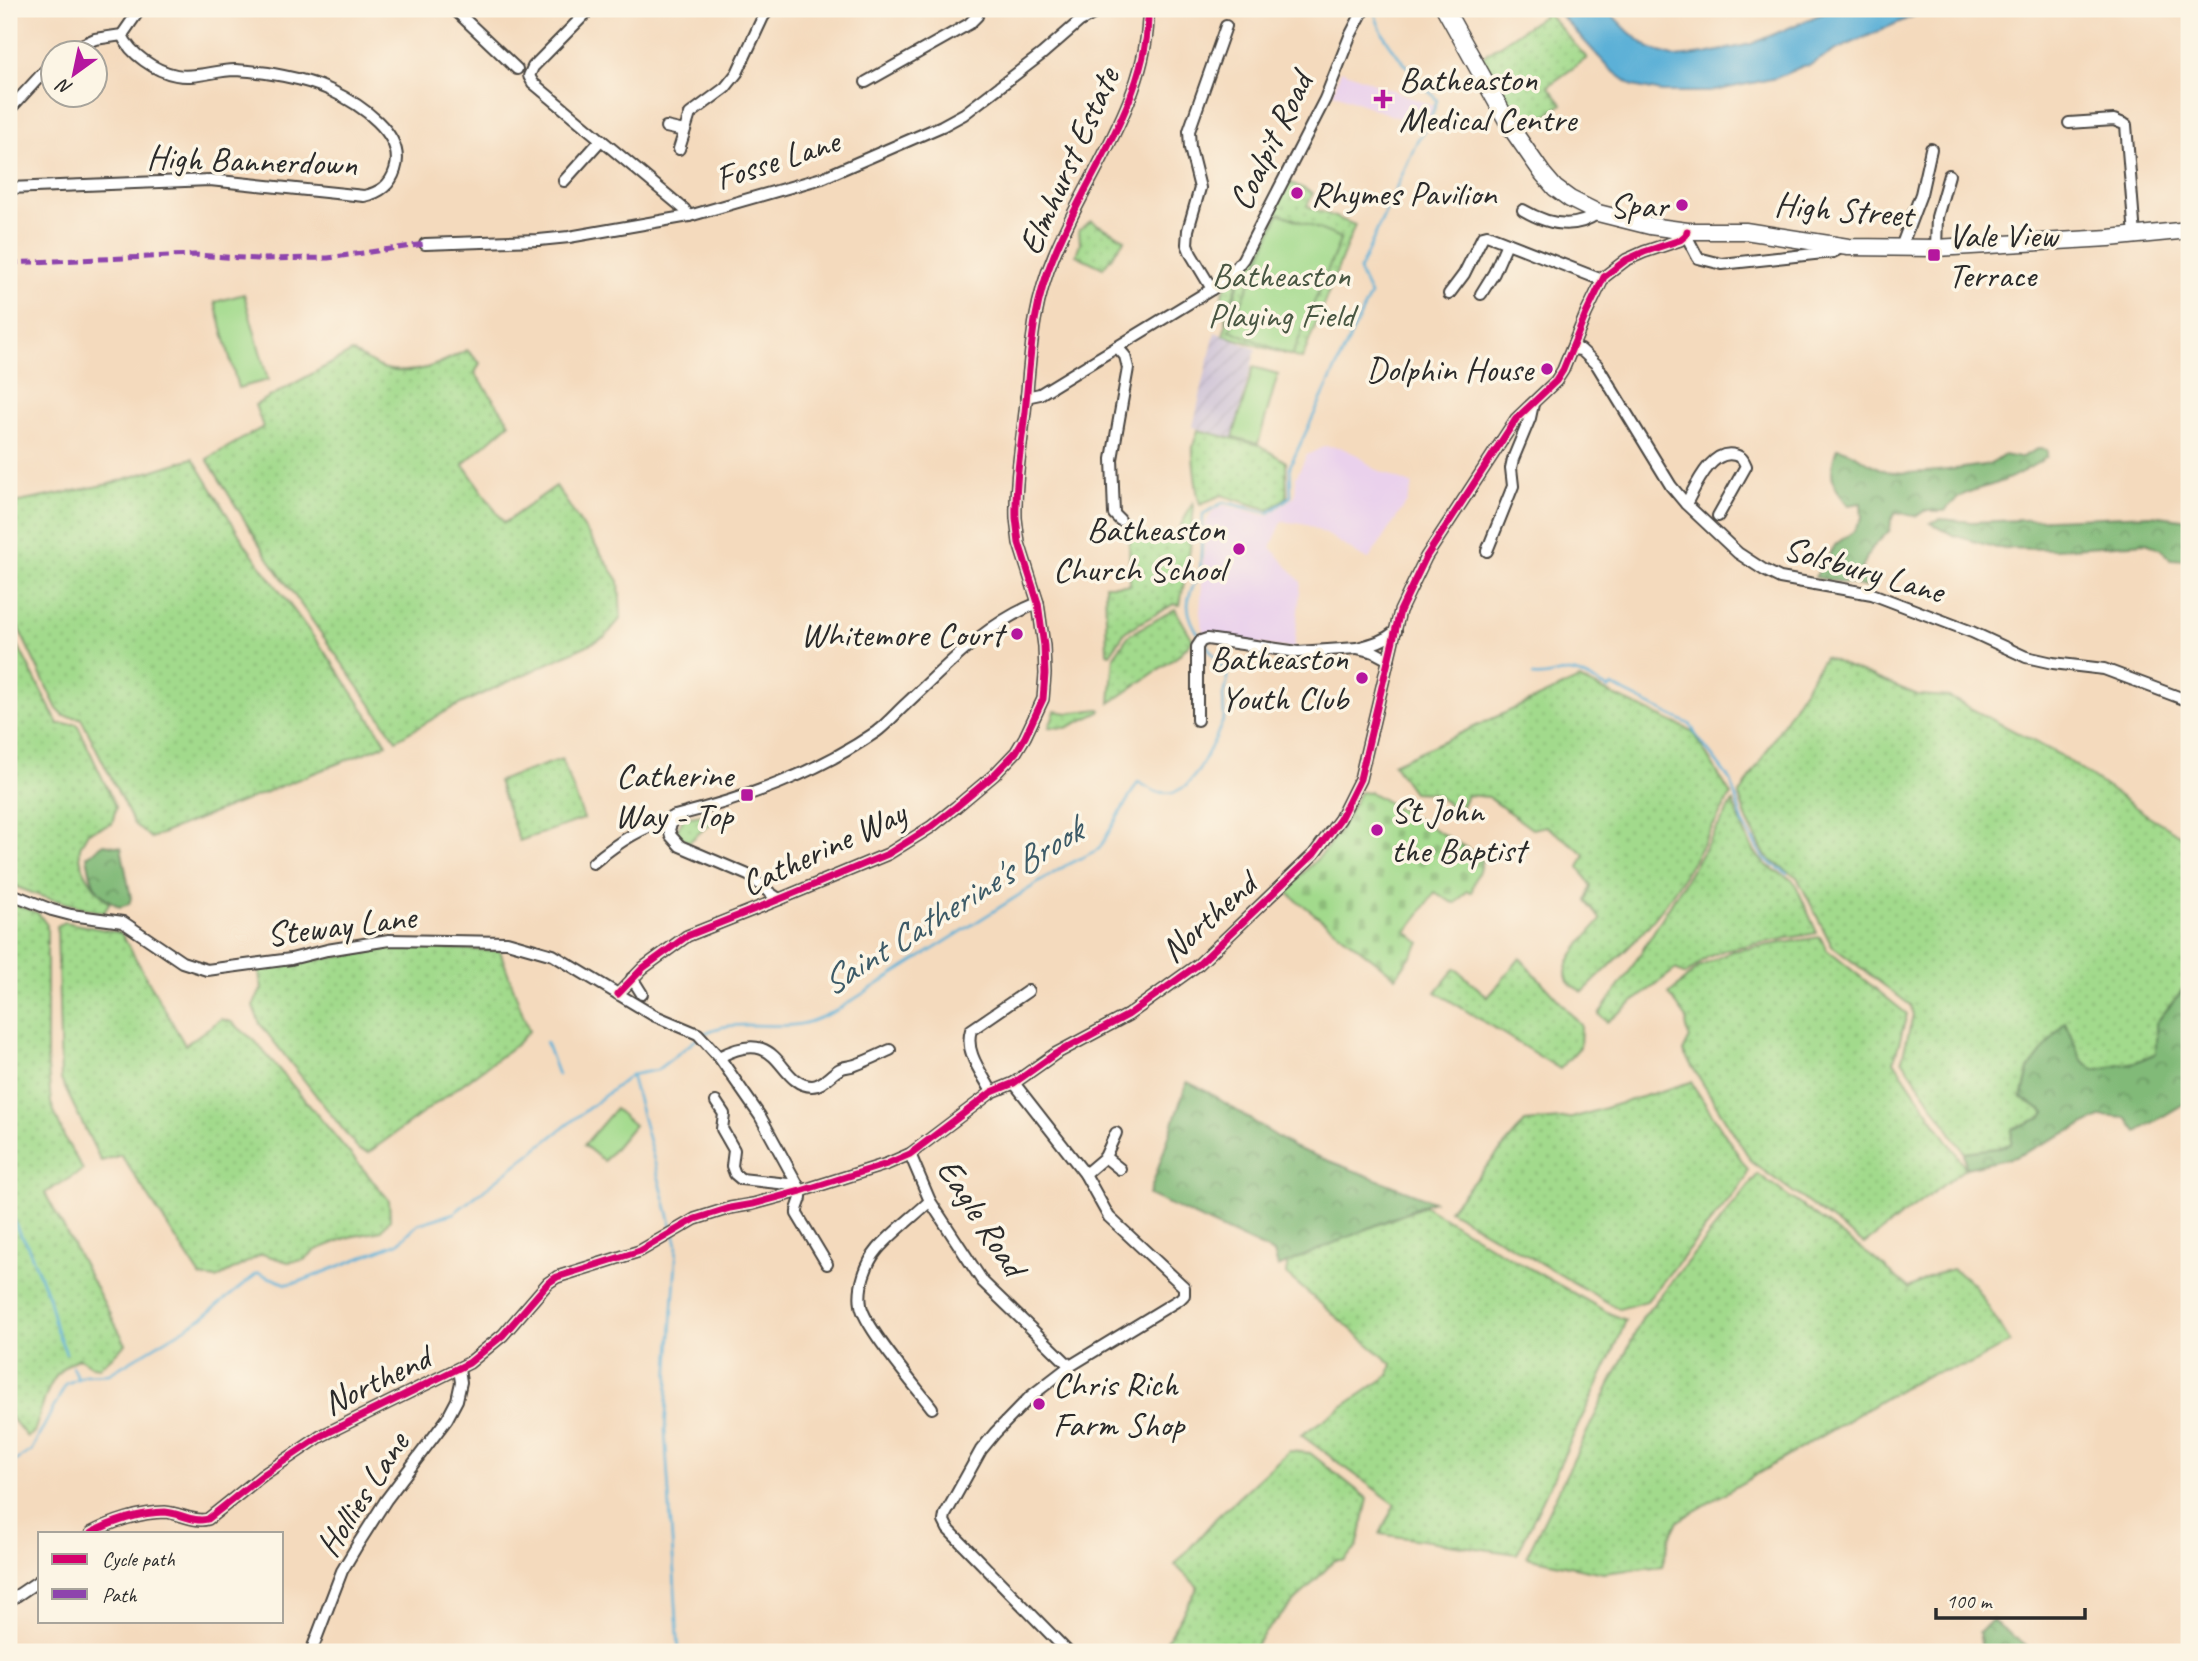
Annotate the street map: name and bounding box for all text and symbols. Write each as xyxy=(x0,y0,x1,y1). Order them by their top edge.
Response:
north arrow xyxy=(38,38,108,108)
place label: Batheaston Medical Centre xyxy=(1399,57,1579,142)
street label: Elmhurst Estate xyxy=(1007,58,1131,262)
street label: Coalpit Road xyxy=(1218,60,1325,217)
text: N xyxy=(51,72,77,101)
marker: Batheaston Medical Centre xyxy=(1373,89,1393,109)
street label: Fosse Lane xyxy=(709,118,847,201)
street label: High Bannerdown xyxy=(146,134,358,187)
place label: Rhymes Pavilion xyxy=(1311,171,1498,216)
street label: High Street xyxy=(1773,181,1919,238)
place label: Spar xyxy=(1610,183,1670,228)
marker: Rhymes Pavilion xyxy=(1289,185,1305,201)
marker: Spar xyxy=(1674,197,1690,213)
place label: Vale View Terrace xyxy=(1948,213,2061,298)
marker: Vale View Terrace xyxy=(1926,247,1942,263)
park label: Batheaston Playing Field xyxy=(1208,253,1359,338)
place label: Dolphin House xyxy=(1366,347,1536,392)
marker: Dolphin House xyxy=(1539,361,1555,377)
place label: Batheaston Church School xyxy=(1053,507,1231,592)
street label: Solsbury Lane xyxy=(1779,525,1952,614)
marker: Batheaston Church School xyxy=(1231,541,1247,557)
place label: Whitemore Court xyxy=(801,612,1007,657)
marker: Whitemore Court xyxy=(1009,626,1025,642)
place label: Batheaston Youth Club xyxy=(1210,636,1350,721)
marker: Batheaston Youth Club xyxy=(1354,670,1370,686)
place label: Catherine Way - Top xyxy=(614,753,736,838)
marker: Catherine Way - Top xyxy=(739,787,755,803)
place label: St John the Baptist xyxy=(1391,788,1530,873)
street label: Catherine Way xyxy=(734,790,915,906)
water label: Saint Catherine's Brook xyxy=(812,803,1097,1006)
marker: St John the Baptist xyxy=(1369,822,1385,838)
street label: Northend xyxy=(1151,859,1270,972)
street label: Steway Lane xyxy=(264,894,421,957)
street label: Eagle Road xyxy=(927,1150,1039,1289)
street label: Northend xyxy=(315,1333,442,1426)
place label: Chris Rich Farm Shop xyxy=(1053,1362,1186,1447)
marker: Chris Rich Farm Shop xyxy=(1031,1396,1047,1412)
street label: Hollies Lane xyxy=(306,1421,421,1565)
legend xyxy=(38,1532,284,1622)
text: Cycle path xyxy=(102,1546,175,1572)
scale bar xyxy=(1936,1577,2084,1621)
text: Path xyxy=(102,1582,138,1608)
text: 100 m xyxy=(1946,1588,1993,1614)

